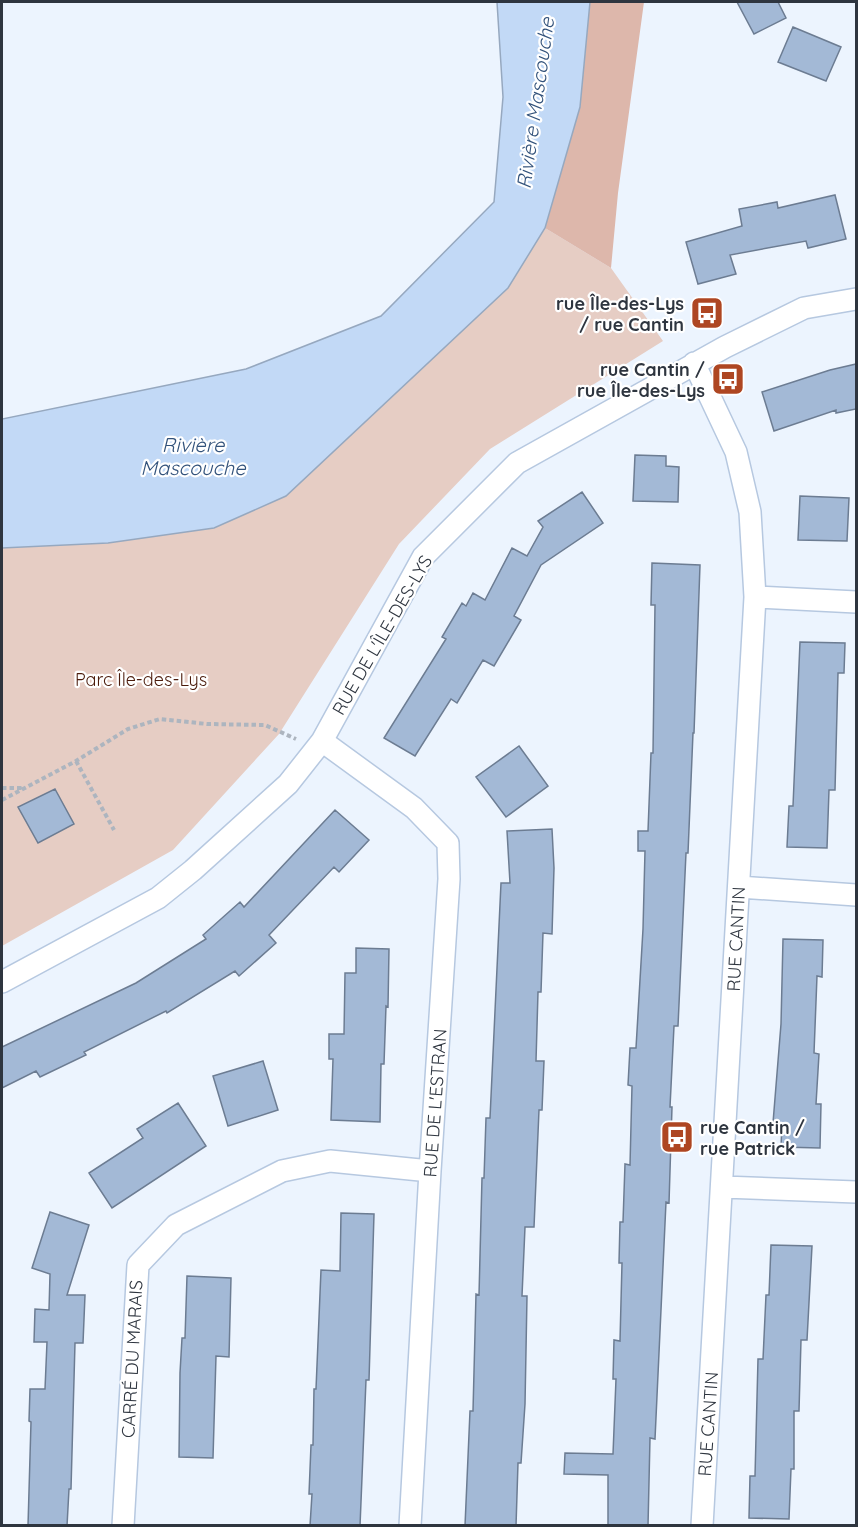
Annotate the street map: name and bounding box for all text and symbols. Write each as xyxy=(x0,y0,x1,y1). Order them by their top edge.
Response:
water label: Rivière Mascouche xyxy=(511,15,559,190)
place label: rue Île-des-Lys / rue Cantin xyxy=(556,292,684,336)
bus stop icon: rue Île-des-Lys / rue Cantin xyxy=(689,295,725,331)
place label: rue Cantin / rue Île-des-Lys xyxy=(577,358,705,402)
bus stop icon: rue Cantin / rue Île-des-Lys xyxy=(710,361,746,397)
water label: Rivière Mascouche xyxy=(141,432,246,480)
street label: RUE DE L'ÎLE-DES-LYS xyxy=(327,551,437,719)
park label: Parc Île-des-Lys xyxy=(75,668,207,691)
street label: RUE CANTIN xyxy=(722,886,750,992)
street label: RUE DE L'ESTRAN xyxy=(418,1028,452,1178)
place label: rue Cantin / rue Patrick xyxy=(700,1116,805,1160)
bus stop icon: rue Cantin / rue Patrick xyxy=(659,1119,695,1155)
street label: CARRÉ DU MARAIS xyxy=(116,1279,148,1439)
street label: RUE CANTIN xyxy=(693,1371,723,1477)

